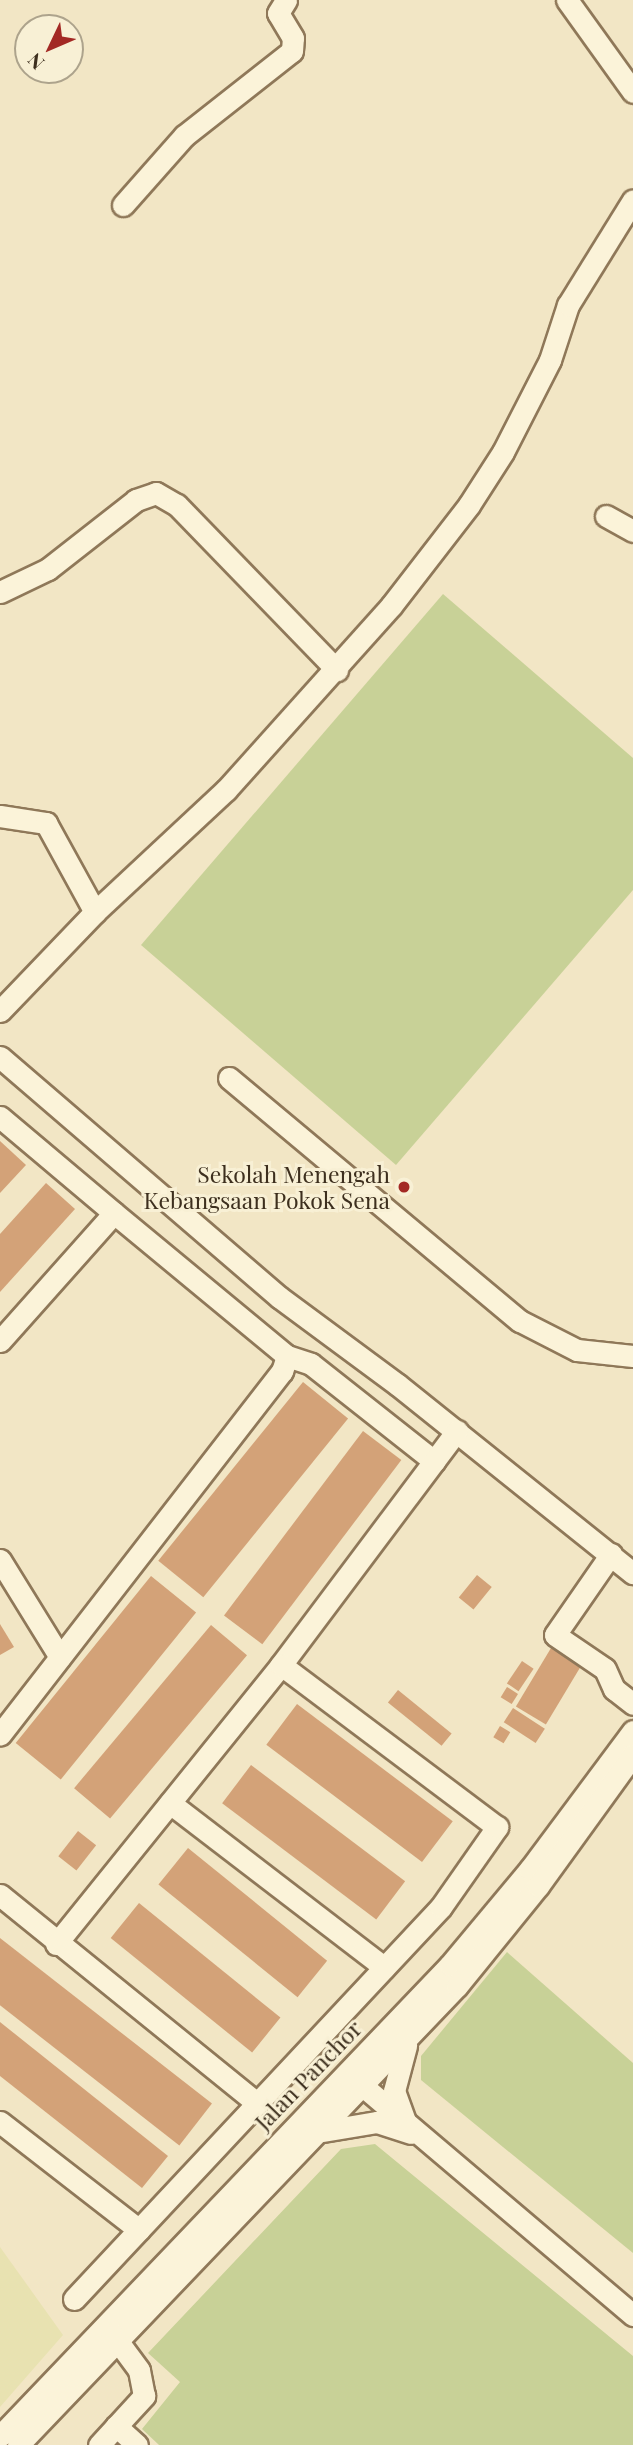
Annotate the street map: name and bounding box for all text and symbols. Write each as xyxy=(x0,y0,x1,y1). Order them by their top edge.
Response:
north arrow xyxy=(14,14,84,84)
text: N xyxy=(21,48,49,76)
place label: Sekolah Menengah Kebangsaan Pokok Sena xyxy=(143,1160,390,1214)
marker: Sekolah Menengah Kebangsaan Pokok Sena xyxy=(396,1179,412,1195)
street label: Jalan Panchor xyxy=(249,2014,367,2136)

